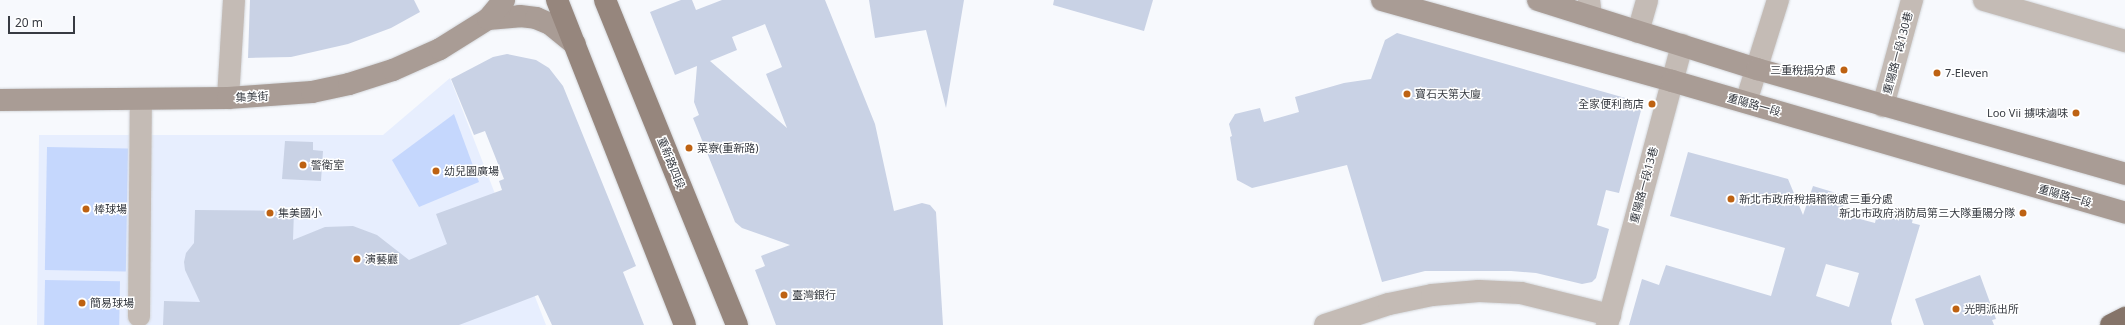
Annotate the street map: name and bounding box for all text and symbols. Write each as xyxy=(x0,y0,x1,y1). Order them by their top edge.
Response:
scale bar xyxy=(10,8,77,34)
street label: 重陽路一段130巷 xyxy=(1881,10,1915,96)
text: 20 m xyxy=(15,14,43,31)
place label: 三重稅捐分處 xyxy=(1770,63,1836,77)
marker: 三重稅捐分處 xyxy=(1839,65,1849,75)
place label: 7-Eleven xyxy=(1945,66,1988,80)
marker: 7-Eleven xyxy=(1932,68,1942,78)
place label: 寶石天第大廈 xyxy=(1415,87,1481,101)
marker: 寶石天第大廈 xyxy=(1402,89,1412,99)
street label: 集美街 xyxy=(235,90,269,104)
street label: 重陽路一段 xyxy=(1726,91,1782,119)
place label: 全家便利商店 xyxy=(1578,97,1644,111)
marker: 全家便利商店 xyxy=(1647,99,1657,109)
place label: Loo Vii 擄味滷味 xyxy=(1987,106,2068,120)
marker: Loo Vii 擄味滷味 xyxy=(2071,108,2081,118)
street label: 重新路四段 xyxy=(655,135,687,191)
place label: 菜寮(重新路) xyxy=(697,141,759,155)
marker: 菜寮(重新路) xyxy=(684,143,694,153)
street label: 重陽路一段13巷 xyxy=(1627,145,1661,225)
place label: 警衛室 xyxy=(311,158,344,172)
marker: 警衛室 xyxy=(298,160,308,170)
place label: 幼兒園廣場 xyxy=(444,164,499,178)
marker: 幼兒園廣場 xyxy=(431,166,441,176)
street label: 重陽路一段 xyxy=(2037,182,2093,210)
place label: 新北市政府稅捐稽徵處三重分處 xyxy=(1739,192,1893,206)
marker: 新北市政府稅捐稽徵處三重分處 xyxy=(1726,194,1736,204)
place label: 棒球場 xyxy=(94,202,127,216)
marker: 棒球場 xyxy=(81,204,91,214)
place label: 集美國小 xyxy=(278,206,322,220)
place label: 新北市政府消防局第三大隊重陽分隊 xyxy=(1839,206,2015,220)
marker: 集美國小 xyxy=(265,208,275,218)
marker: 新北市政府消防局第三大隊重陽分隊 xyxy=(2018,208,2028,218)
place label: 演藝廳 xyxy=(365,252,398,266)
marker: 演藝廳 xyxy=(352,254,362,264)
place label: 臺灣銀行 xyxy=(792,288,836,302)
marker: 臺灣銀行 xyxy=(779,290,789,300)
place label: 簡易球場 xyxy=(90,296,134,310)
marker: 簡易球場 xyxy=(77,298,87,308)
place label: 光明派出所 xyxy=(1964,302,2019,316)
marker: 光明派出所 xyxy=(1951,304,1961,314)

